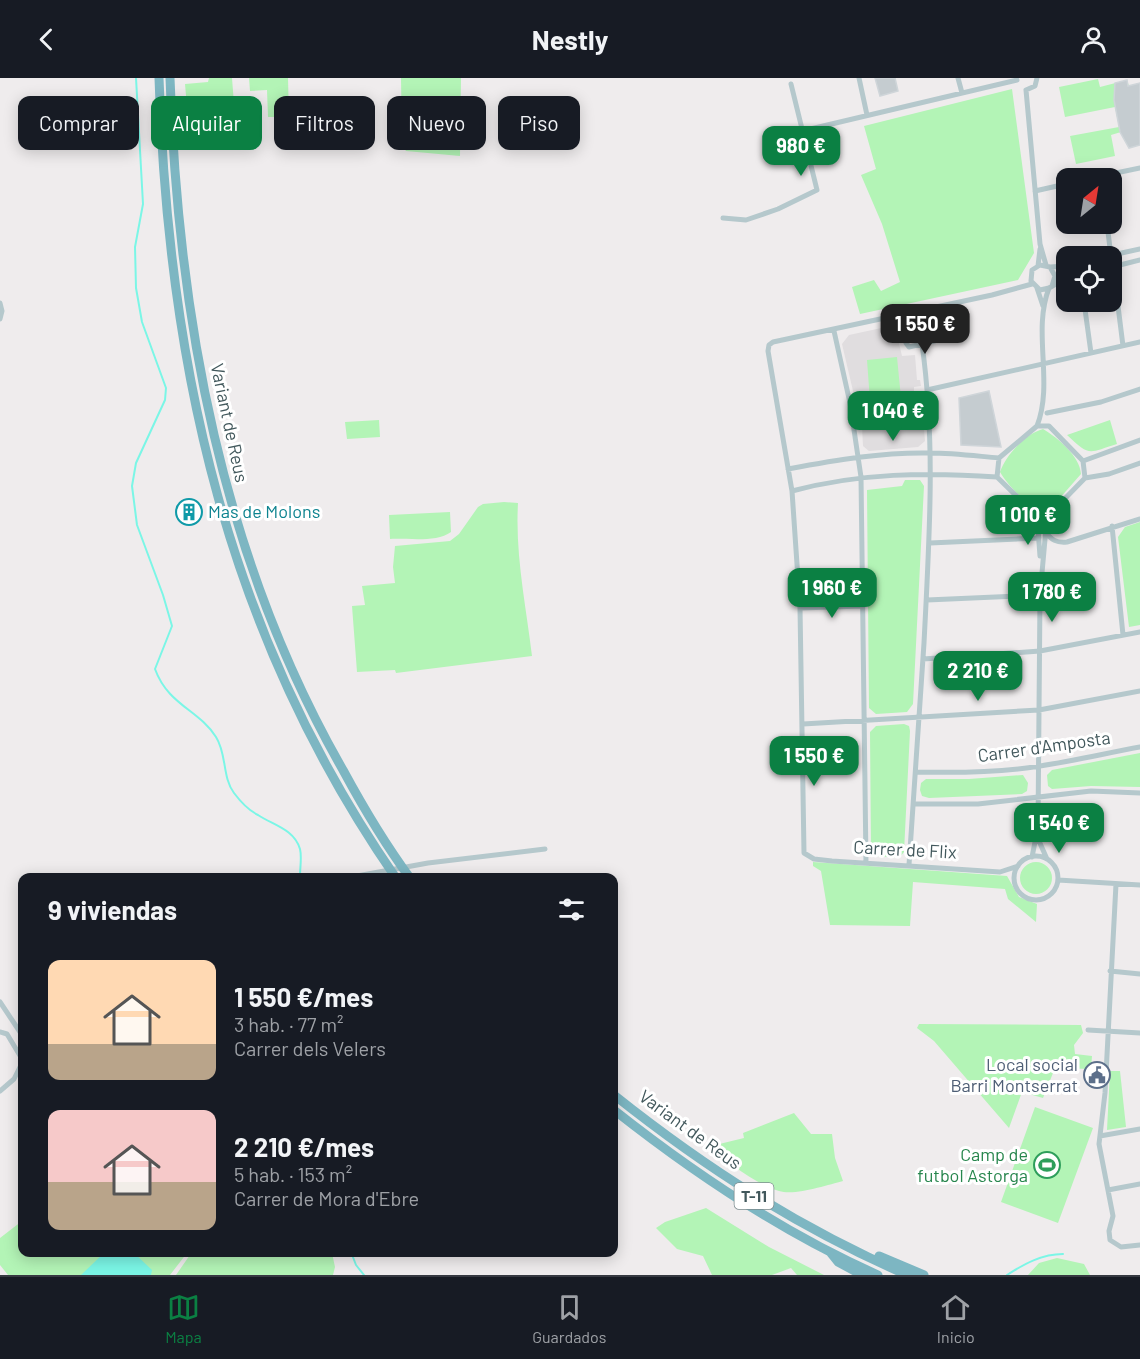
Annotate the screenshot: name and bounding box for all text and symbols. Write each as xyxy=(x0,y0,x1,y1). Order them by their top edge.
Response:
icon: back xyxy=(30,23,63,56)
text: Nestly xyxy=(532,23,608,55)
icon: person xyxy=(1077,23,1110,56)
chip: Comprar xyxy=(18,96,139,150)
chip: Alquilar xyxy=(151,96,262,150)
chip: Filtros xyxy=(274,96,375,150)
chip: Nuevo xyxy=(387,96,486,150)
chip: Piso xyxy=(498,96,580,150)
pin: 980 € xyxy=(759,126,843,177)
text: 980 € xyxy=(776,133,826,157)
north arrow xyxy=(1056,168,1122,234)
map controls xyxy=(1056,168,1122,312)
button: locate xyxy=(1056,246,1122,312)
pin: 1 550 € xyxy=(870,304,980,355)
text: 1 550 € xyxy=(895,311,955,335)
street label: Variant de Reus xyxy=(207,361,253,484)
pin: 1 040 € xyxy=(838,391,948,442)
text: 1 040 € xyxy=(862,398,924,422)
pin: 1 010 € xyxy=(973,495,1083,546)
building icon: Mas de Molons xyxy=(174,497,204,527)
place label: Mas de Molons xyxy=(208,500,320,522)
text: 1 010 € xyxy=(999,502,1057,526)
pin: 1 960 € xyxy=(777,568,887,619)
pin: 1 780 € xyxy=(997,572,1107,623)
text: 1 960 € xyxy=(802,575,862,599)
text: 1 780 € xyxy=(1022,579,1082,603)
pin: 2 210 € xyxy=(923,651,1033,702)
text: 2 210 € xyxy=(947,658,1009,682)
street label: Carrer d'Amposta xyxy=(976,726,1112,766)
pin: 1 550 € xyxy=(759,736,869,787)
text: 1 550 € xyxy=(784,743,844,767)
pin: 1 540 € xyxy=(1004,803,1114,854)
text: 1 540 € xyxy=(1028,810,1090,834)
street label: Carrer de Flix xyxy=(853,835,958,863)
icon: filters xyxy=(555,893,588,926)
text: 9 viviendas xyxy=(48,894,177,925)
text: 1 550 €/mes xyxy=(234,981,373,1012)
icon: home xyxy=(96,984,168,1056)
text: 3 hab. · 77 m² xyxy=(234,1012,344,1036)
text: Carrer dels Velers xyxy=(234,1036,386,1060)
place label: Local social Barri Montserrat xyxy=(950,1053,1078,1096)
public building icon: Local social Barri Montserrat xyxy=(1082,1060,1112,1090)
street label: Variant de Reus xyxy=(635,1085,746,1174)
text: 2 210 €/mes xyxy=(234,1131,374,1162)
icon: home xyxy=(96,1134,168,1206)
place label: Camp de futbol Astorga xyxy=(917,1143,1028,1186)
sports icon: Camp de futbol Astorga xyxy=(1032,1150,1062,1180)
text: 5 hab. · 153 m² xyxy=(234,1162,352,1186)
road number: T-11 xyxy=(734,1183,774,1209)
text: Carrer de Mora d'Ebre xyxy=(234,1186,419,1210)
tab: Mapa xyxy=(165,1291,202,1346)
tab: Guardados xyxy=(532,1291,607,1346)
tab: Inicio xyxy=(937,1291,975,1346)

